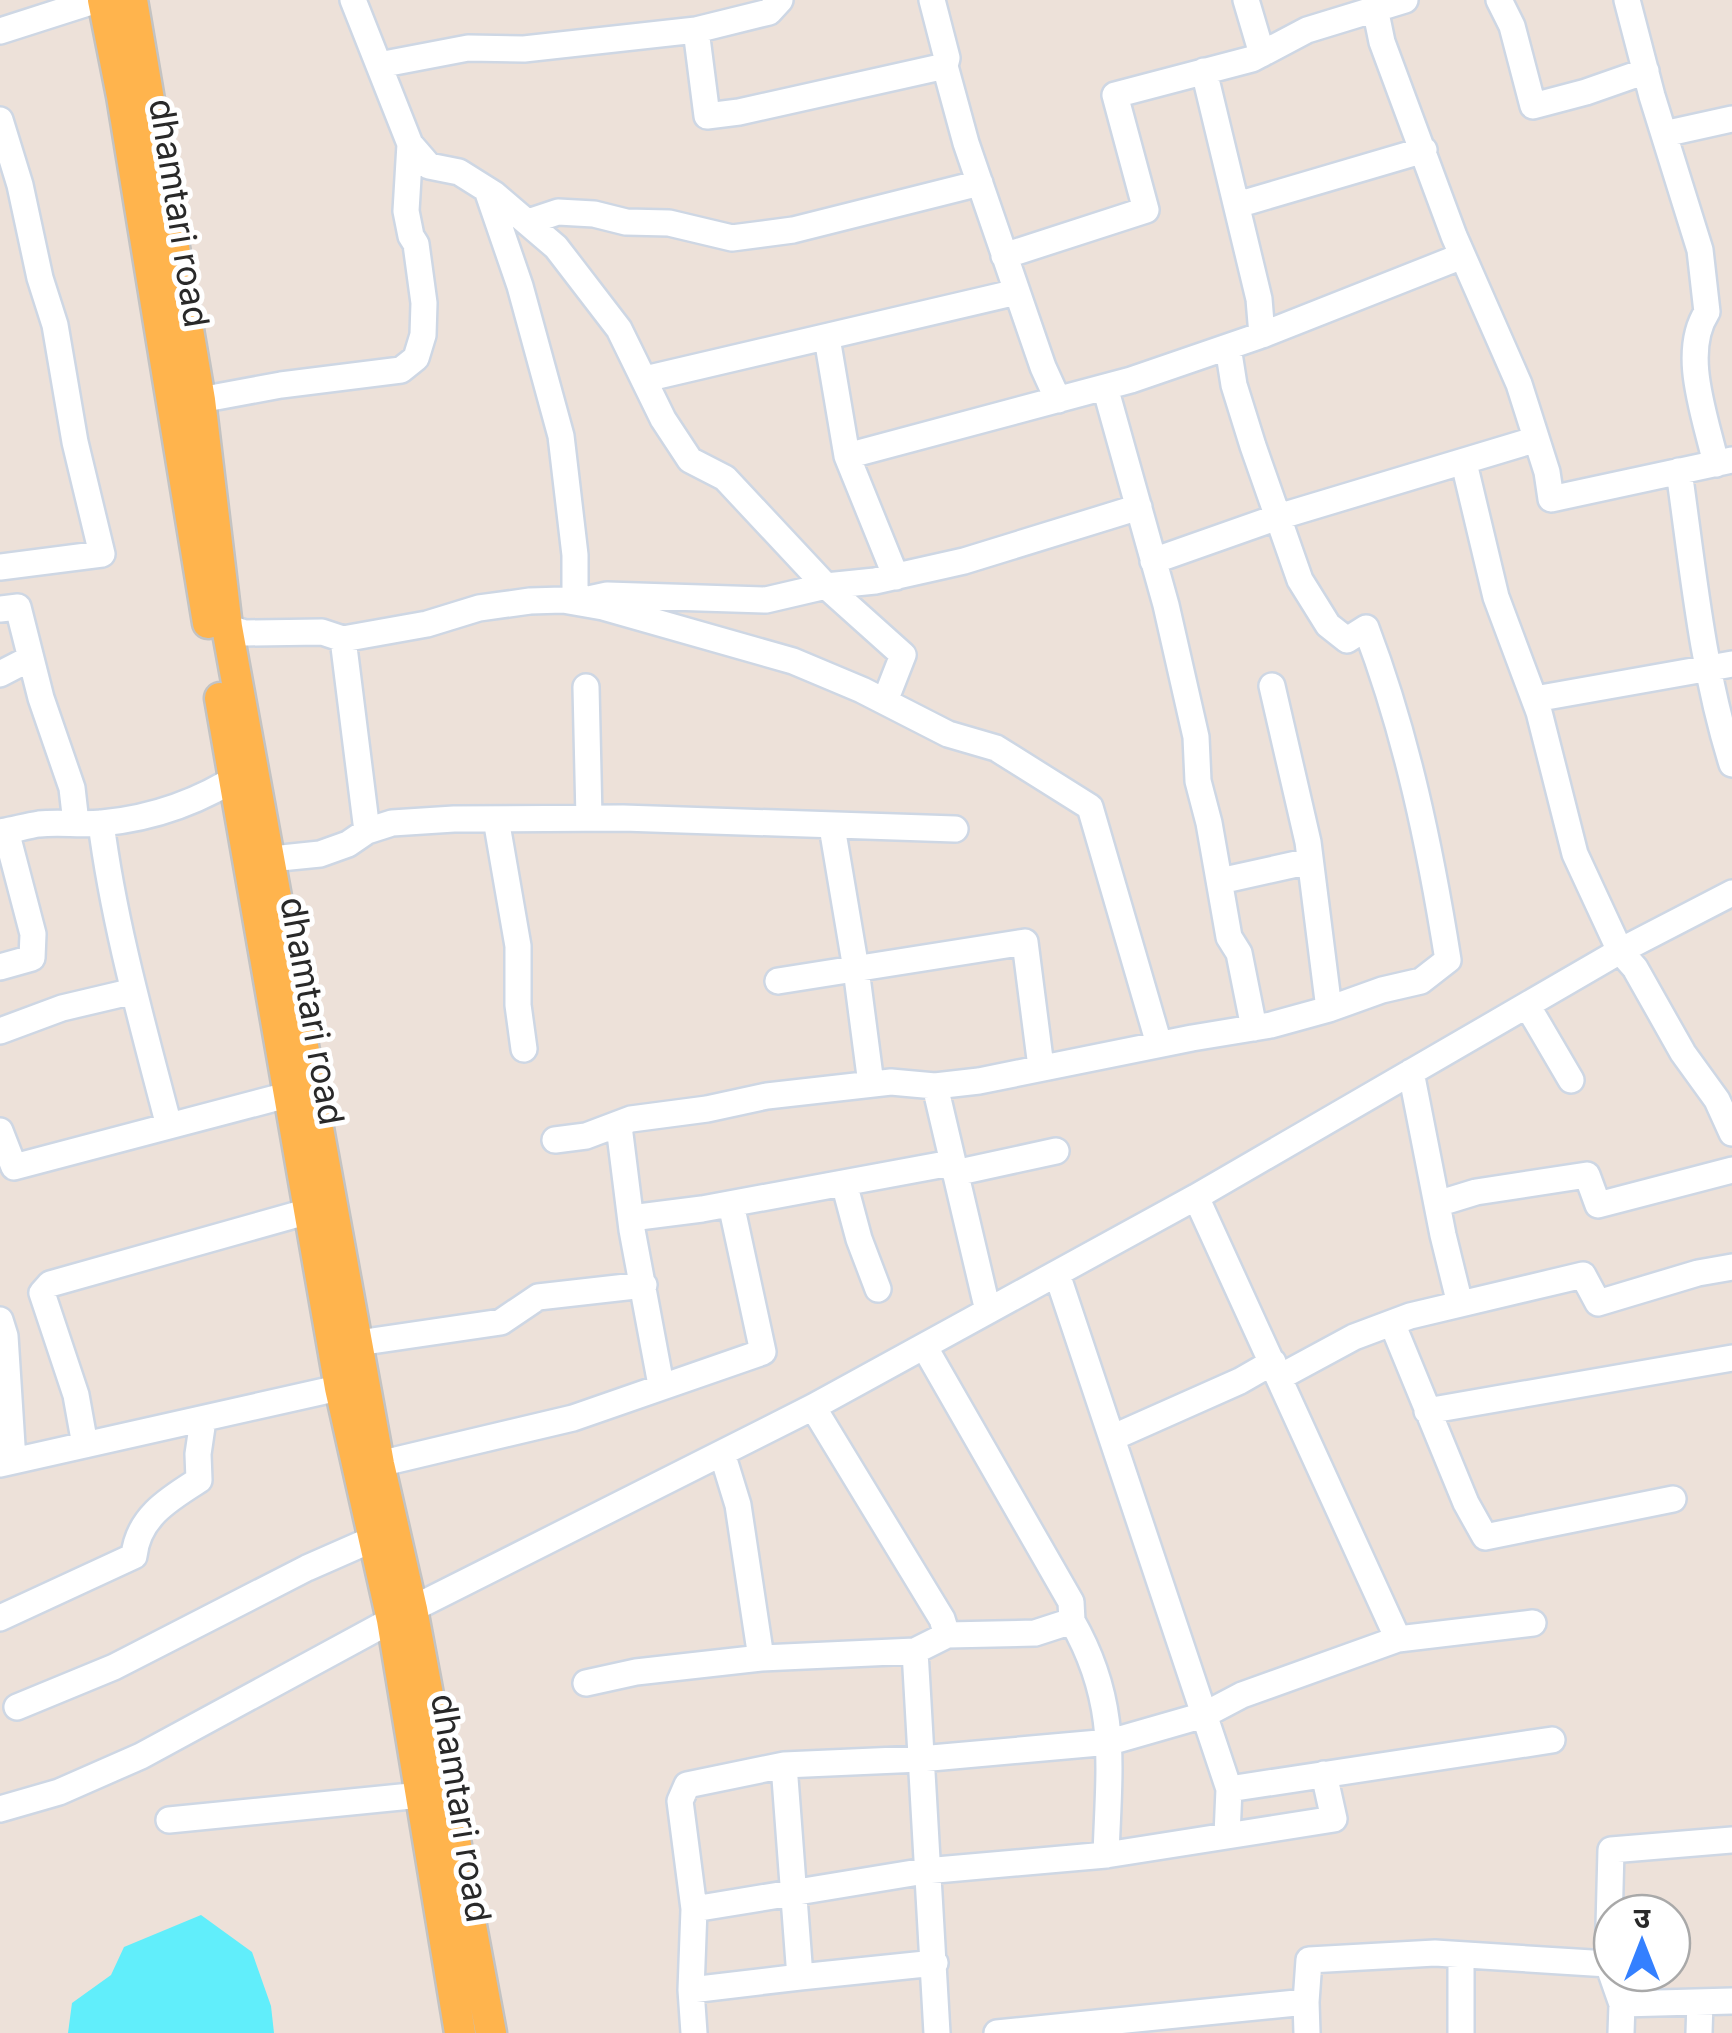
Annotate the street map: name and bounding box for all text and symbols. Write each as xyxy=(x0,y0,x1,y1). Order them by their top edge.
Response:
street label: dhamtari road xyxy=(141,96,219,330)
street label: dhamtari road xyxy=(272,894,354,1128)
street label: dhamtari road xyxy=(423,1691,501,1925)
north arrow xyxy=(1592,1893,1692,1993)
text: उ xyxy=(1634,1901,1651,1935)

